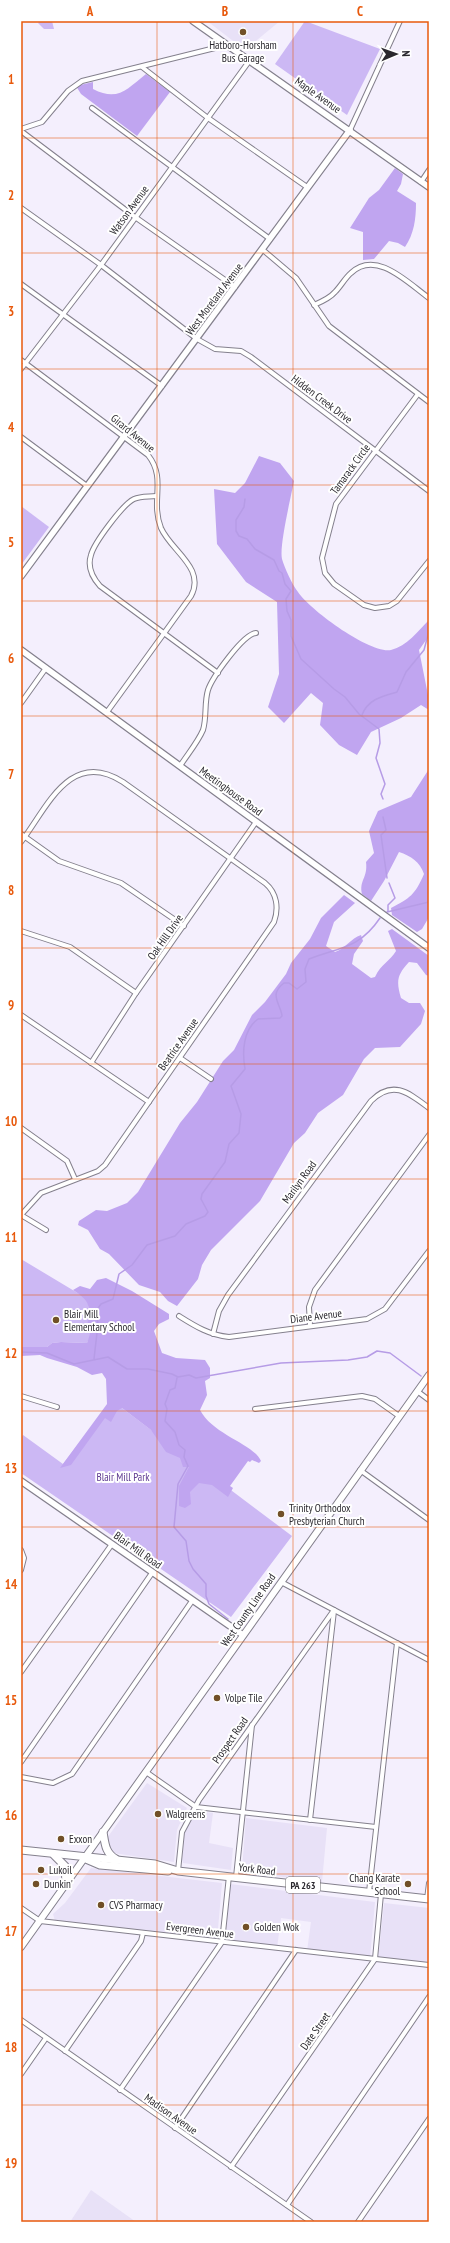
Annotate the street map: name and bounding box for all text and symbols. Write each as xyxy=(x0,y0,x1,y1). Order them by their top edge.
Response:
text: A xyxy=(86,3,94,20)
text: B xyxy=(222,3,228,20)
text: C xyxy=(357,3,363,20)
marker: Hatboro-Horsham Bus Garage xyxy=(238,27,248,37)
north arrow xyxy=(376,34,416,74)
place label: Hatboro-Horsham Bus Garage xyxy=(209,38,277,65)
text: N xyxy=(399,50,413,57)
text: 1 xyxy=(8,71,14,88)
street label: Maple Avenue xyxy=(292,74,344,116)
street label: Watson Avenue xyxy=(106,182,152,237)
text: 2 xyxy=(8,187,14,204)
street label: West Moreland Avenue xyxy=(182,260,246,338)
text: 3 xyxy=(8,303,14,320)
street label: Hidden Creek Drive xyxy=(289,372,356,427)
street label: Girard Avenue xyxy=(108,411,158,455)
text: 4 xyxy=(8,419,15,436)
street label: Tamarack Circle xyxy=(327,441,373,497)
text: 5 xyxy=(8,534,14,551)
text: 6 xyxy=(8,650,14,667)
street label: Meetinghouse Road xyxy=(197,763,266,819)
text: 7 xyxy=(8,766,14,783)
text: 8 xyxy=(8,882,14,899)
street label: Oak Hill Drive xyxy=(144,911,186,963)
text: 9 xyxy=(8,997,14,1014)
street label: Beatrice Avenue xyxy=(155,1015,201,1073)
text: 10 xyxy=(5,1113,17,1130)
street label: Marilyn Road xyxy=(279,1158,319,1206)
text: 11 xyxy=(5,1229,17,1246)
street label: Diane Avenue xyxy=(289,1306,343,1326)
place label: Blair Mill Elementary School xyxy=(64,1307,135,1334)
marker: Blair Mill Elementary School xyxy=(51,1315,61,1325)
text: 12 xyxy=(5,1345,17,1362)
text: 13 xyxy=(5,1460,17,1477)
park label: Blair Mill Park xyxy=(96,1470,150,1484)
place label: Trinity Orthodox Presbyterian Church xyxy=(289,1501,365,1528)
marker: Trinity Orthodox Presbyterian Church xyxy=(276,1509,286,1519)
street label: Blair Mill Road xyxy=(111,1528,165,1572)
street label: West County Line Road xyxy=(218,1570,279,1649)
text: 14 xyxy=(5,1576,18,1593)
place label: Volpe Tile xyxy=(224,1691,263,1705)
text: 15 xyxy=(5,1692,17,1709)
marker: Volpe Tile xyxy=(212,1693,222,1703)
street label: Prospect Road xyxy=(209,1714,251,1766)
text: 16 xyxy=(5,1807,17,1824)
place label: Walgreens xyxy=(166,1807,206,1821)
marker: Walgreens xyxy=(153,1809,163,1819)
place label: Exxon xyxy=(69,1832,92,1846)
marker: Exxon xyxy=(56,1834,66,1844)
street label: York Road xyxy=(238,1860,276,1878)
place label: Lukoil xyxy=(49,1863,72,1877)
marker: Lukoil xyxy=(36,1865,46,1875)
place label: Chang Karate School xyxy=(349,1871,400,1898)
place label: Dunkin' xyxy=(44,1877,73,1891)
road number: PA 263 xyxy=(286,1877,320,1893)
marker: Dunkin' xyxy=(31,1879,41,1889)
marker: Chang Karate School xyxy=(403,1879,413,1889)
place label: CVS Pharmacy xyxy=(109,1898,163,1912)
marker: CVS Pharmacy xyxy=(96,1900,106,1910)
street label: Evergreen Avenue xyxy=(165,1919,235,1941)
place label: Golden Wok xyxy=(254,1920,300,1934)
marker: Golden Wok xyxy=(241,1922,251,1932)
text: 17 xyxy=(5,1923,17,1940)
street label: Date Street xyxy=(297,2009,333,2053)
text: 18 xyxy=(5,2039,17,2056)
street label: Madison Avenue xyxy=(142,2091,201,2138)
text: 19 xyxy=(5,2155,17,2172)

